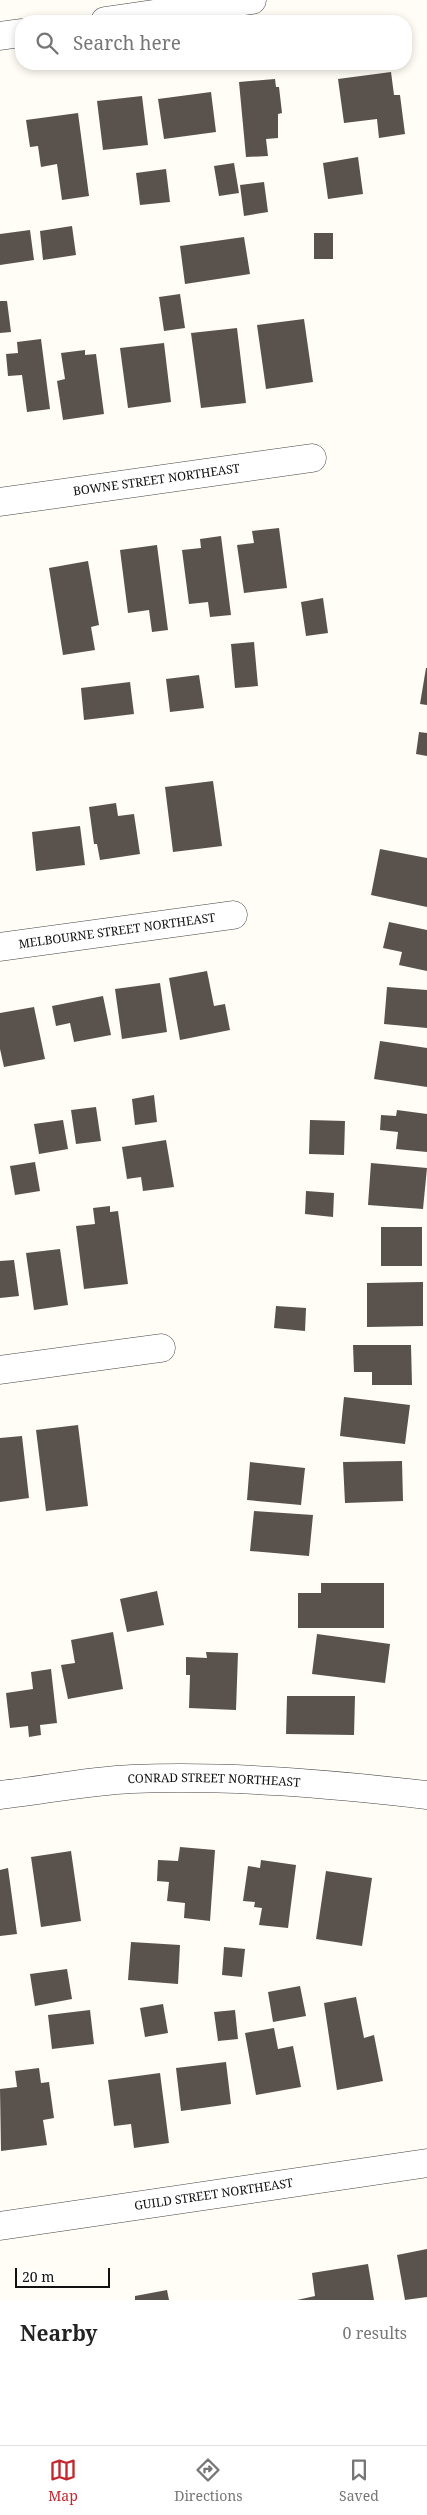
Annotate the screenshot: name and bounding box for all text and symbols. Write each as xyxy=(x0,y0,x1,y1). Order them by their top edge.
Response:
search box xyxy=(15,15,412,70)
icon: search xyxy=(33,29,61,57)
text: Search here xyxy=(73,30,181,56)
street label: BOWNE STREET NORTHEAST xyxy=(72,459,241,500)
street label: MELBOURNE STREET NORTHEAST xyxy=(17,908,217,952)
street label: CONRAD STREET NORTHEAST xyxy=(127,1769,302,1791)
street label: GUILD STREET NORTHEAST xyxy=(133,2174,295,2214)
scale bar xyxy=(15,2265,110,2288)
text: 20 m xyxy=(22,2267,55,2286)
text: Nearby xyxy=(20,2319,98,2347)
text: 0 results xyxy=(343,2322,407,2344)
tab: Map xyxy=(48,2456,78,2505)
tab: Directions xyxy=(174,2456,243,2505)
tab: Saved xyxy=(339,2456,379,2505)

